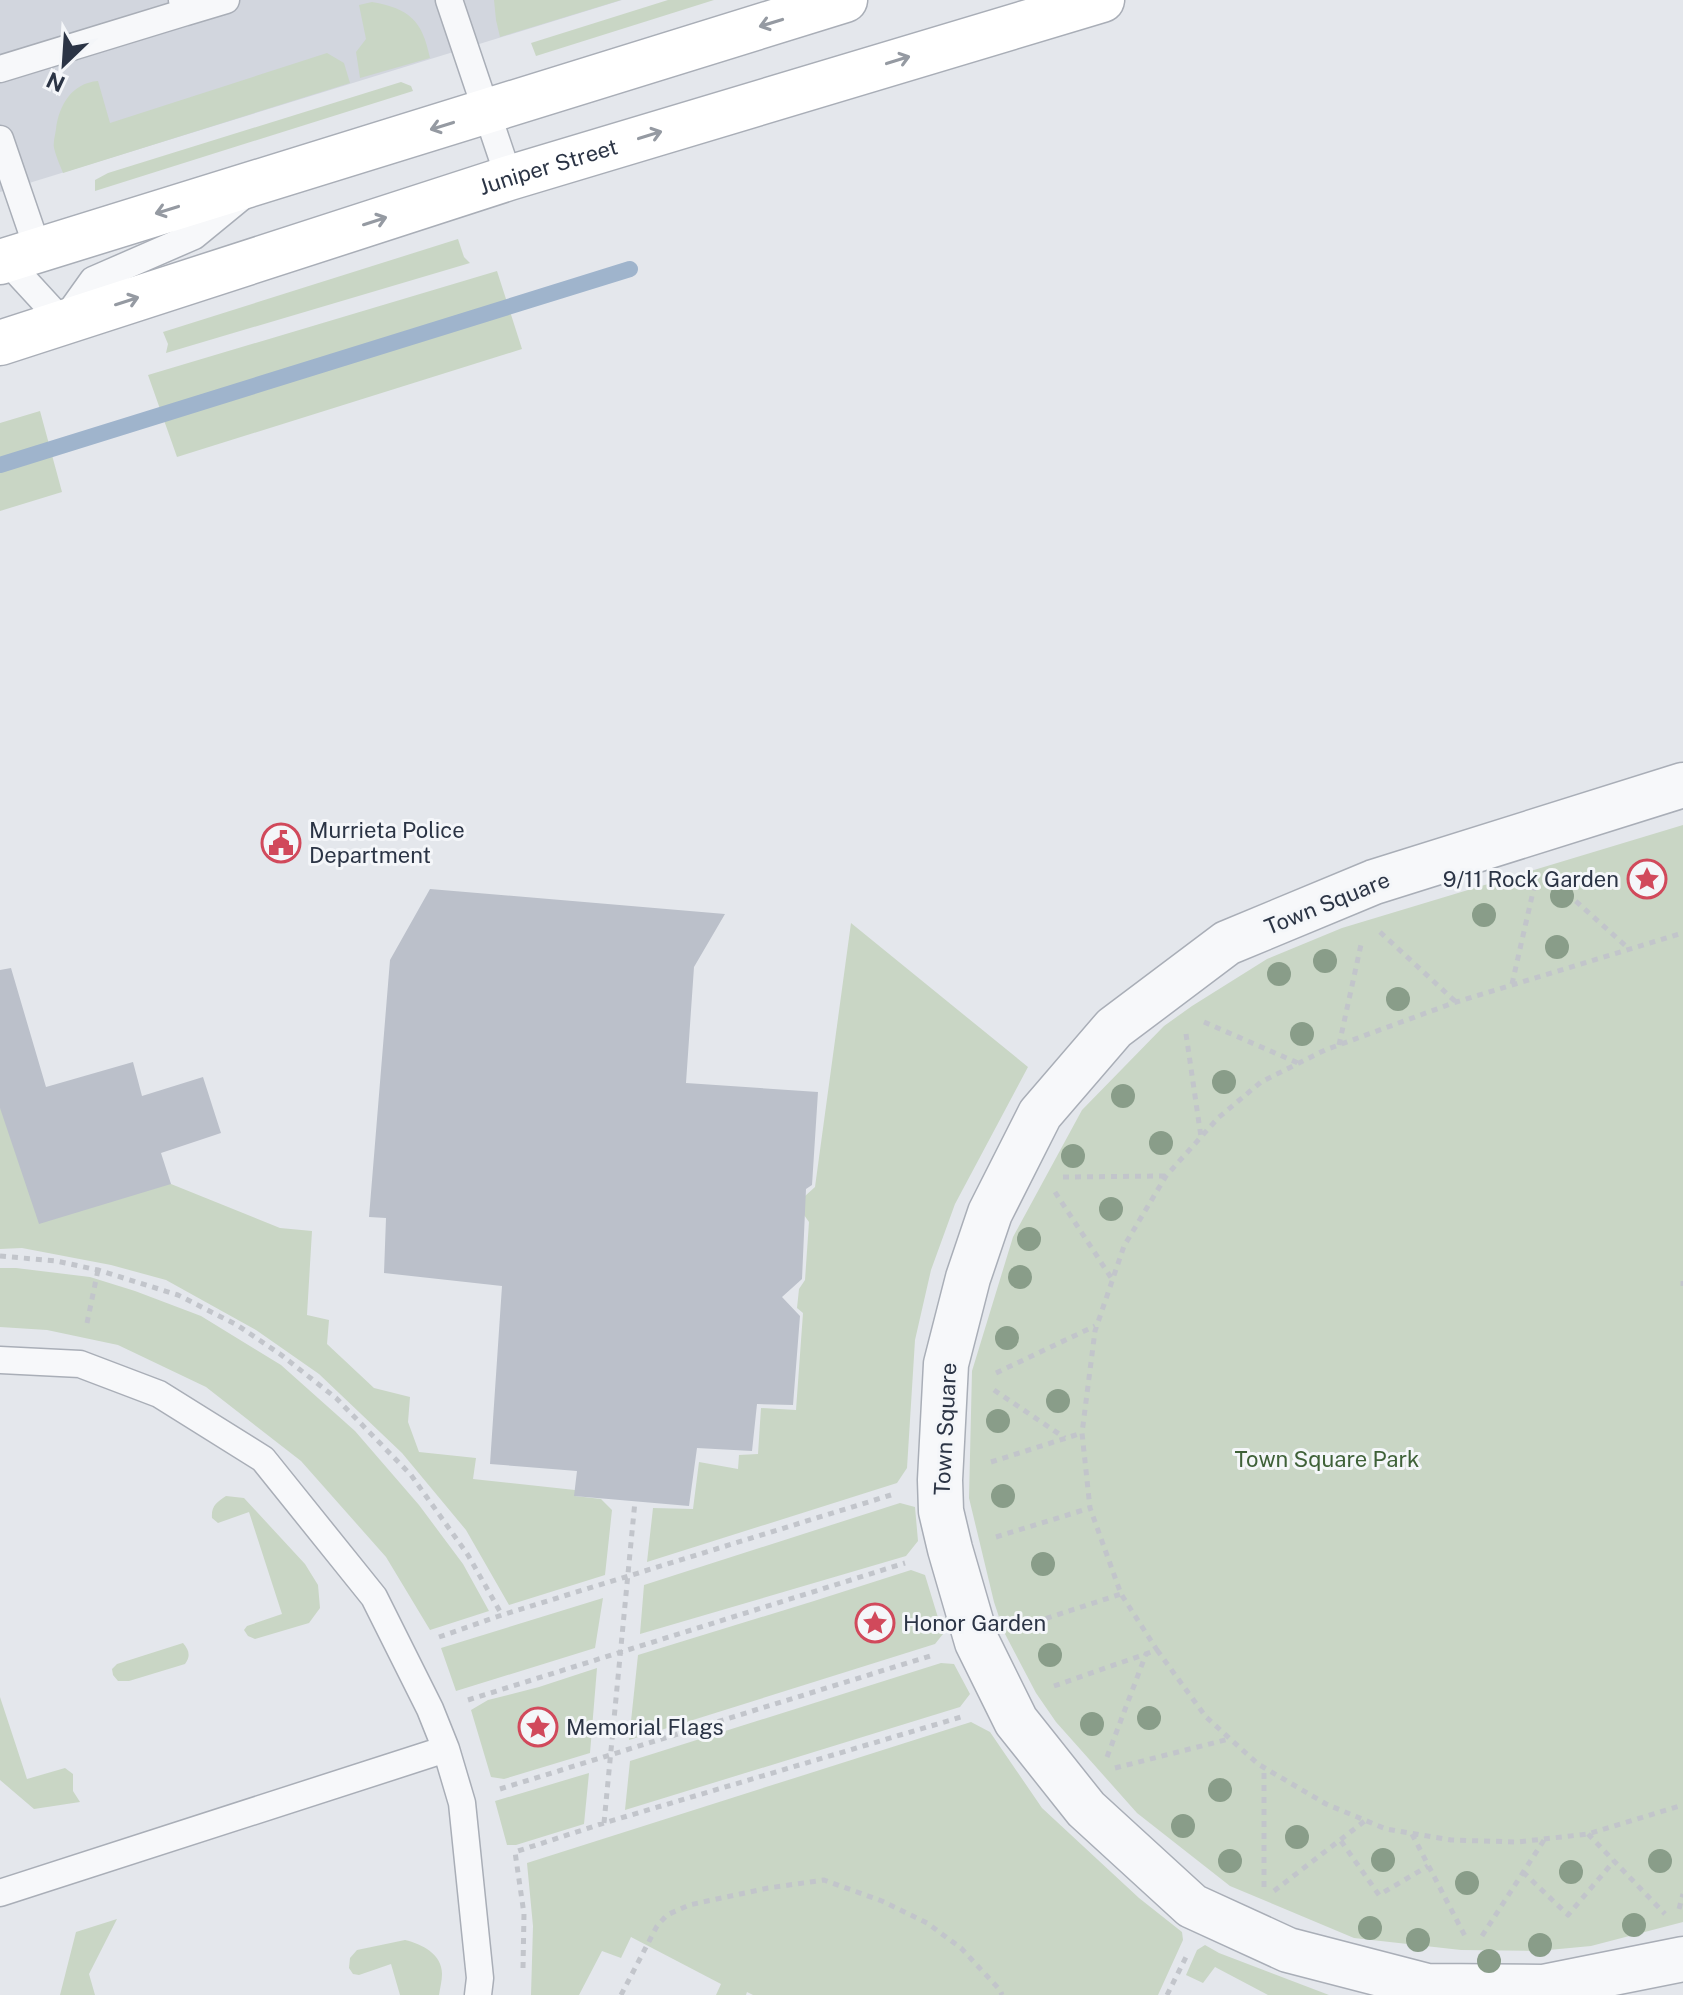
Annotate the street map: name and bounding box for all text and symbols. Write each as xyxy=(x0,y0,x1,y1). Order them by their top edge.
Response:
one-way arrow xyxy=(758,17,783,32)
north arrow xyxy=(24,24,104,104)
one-way arrow xyxy=(885,52,911,67)
text: N xyxy=(42,67,69,98)
one-way arrow xyxy=(430,119,456,134)
one-way arrow xyxy=(636,127,662,142)
street label: Juniper Street xyxy=(476,133,621,200)
one-way arrow xyxy=(154,203,180,218)
one-way arrow xyxy=(361,213,387,228)
one-way arrow xyxy=(114,293,140,308)
place label: Murrieta Police Department xyxy=(309,817,465,868)
public building icon: Murrieta Police Department xyxy=(260,822,302,864)
place icon: 9/11 Rock Garden xyxy=(1626,858,1668,900)
street label: Town Square xyxy=(1261,866,1393,940)
place label: 9/11 Rock Garden xyxy=(1443,866,1619,892)
street label: Town Square xyxy=(929,1362,961,1496)
park label: Town Square Park xyxy=(1235,1446,1419,1472)
place icon: Honor Garden xyxy=(854,1602,896,1644)
place label: Honor Garden xyxy=(903,1610,1046,1636)
place icon: Memorial Flags xyxy=(517,1706,559,1748)
place label: Memorial Flags xyxy=(566,1714,724,1740)

